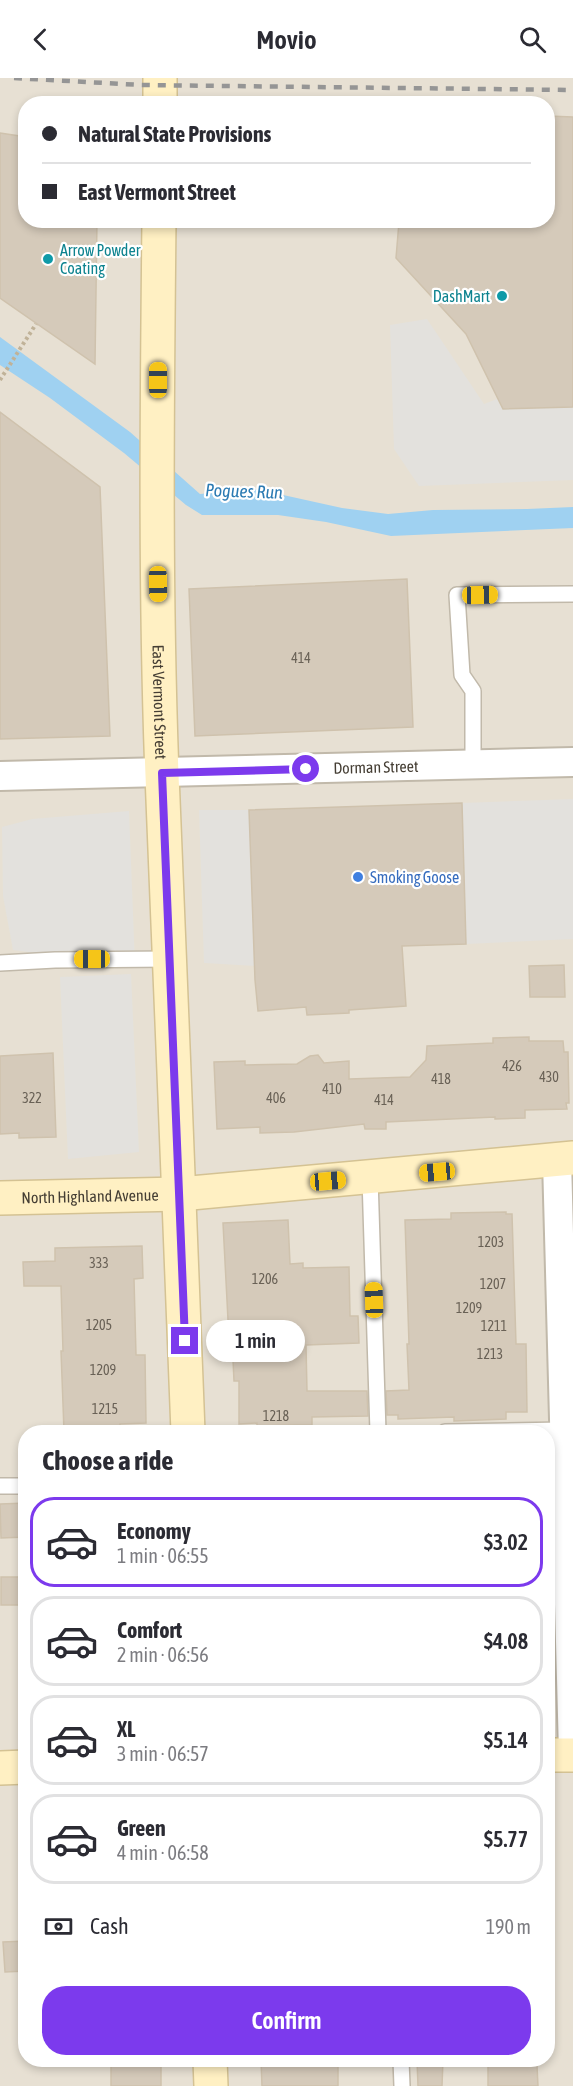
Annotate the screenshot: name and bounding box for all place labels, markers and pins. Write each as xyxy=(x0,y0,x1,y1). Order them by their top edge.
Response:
place label: Arrow Powder Coating xyxy=(60,241,141,278)
marker: Arrow Powder Coating xyxy=(41,252,55,266)
place label: DashMart xyxy=(433,287,490,305)
marker: DashMart xyxy=(495,289,509,303)
place label: Smoking Goose xyxy=(370,868,459,887)
marker: Smoking Goose xyxy=(351,870,365,884)

